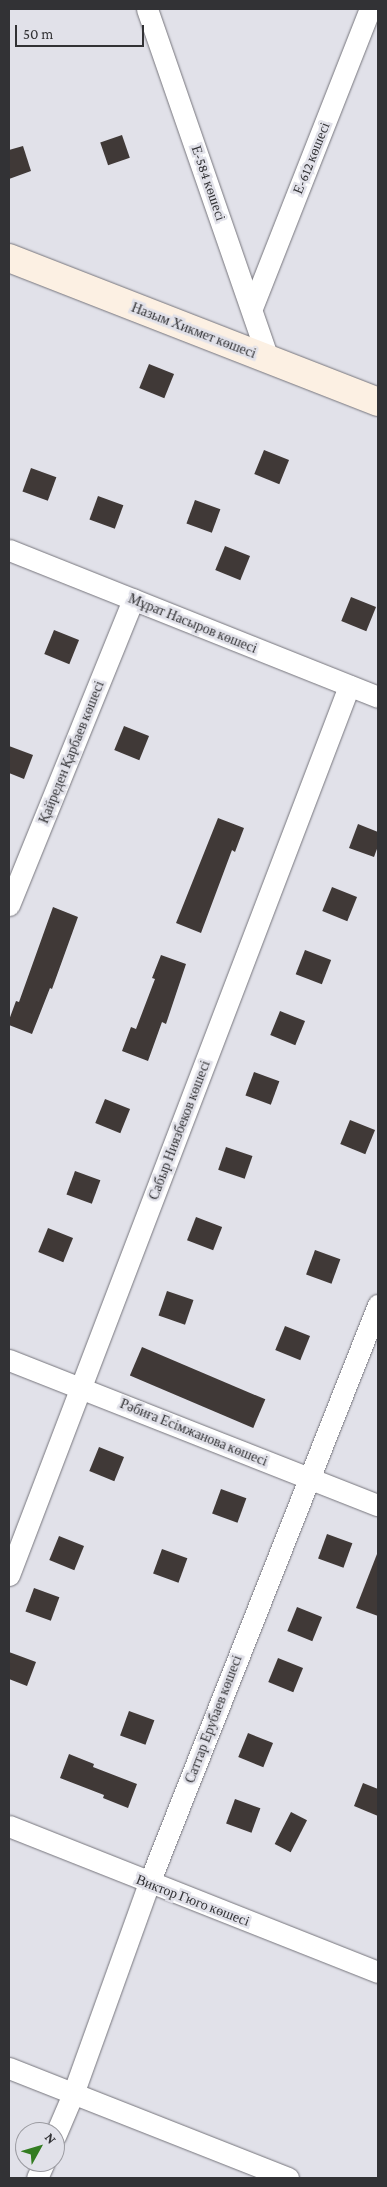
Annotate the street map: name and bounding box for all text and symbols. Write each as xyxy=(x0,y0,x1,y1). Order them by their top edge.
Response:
scale bar xyxy=(18,15,146,47)
text: 50 m xyxy=(23,26,53,42)
street label: Е-612 көшесі xyxy=(289,120,333,196)
street label: Е-584 көшесі xyxy=(188,143,230,223)
street label: Назым Хикмет көшесі xyxy=(129,298,259,362)
street label: Мұрат Насыров көшесі xyxy=(126,589,260,657)
street label: Қайреден Қарбаев көшесі xyxy=(35,678,107,826)
street label: Сабыр Ниязбеков көшесі xyxy=(145,1058,213,1202)
street label: Рәбиға Есімжанова көшесі xyxy=(118,1395,270,1469)
street label: Саттар Ерубаев көшесі xyxy=(181,1653,245,1785)
street label: Виктор Гюго көшесі xyxy=(134,1871,252,1929)
north arrow xyxy=(15,2122,65,2172)
text: N xyxy=(42,2129,60,2147)

